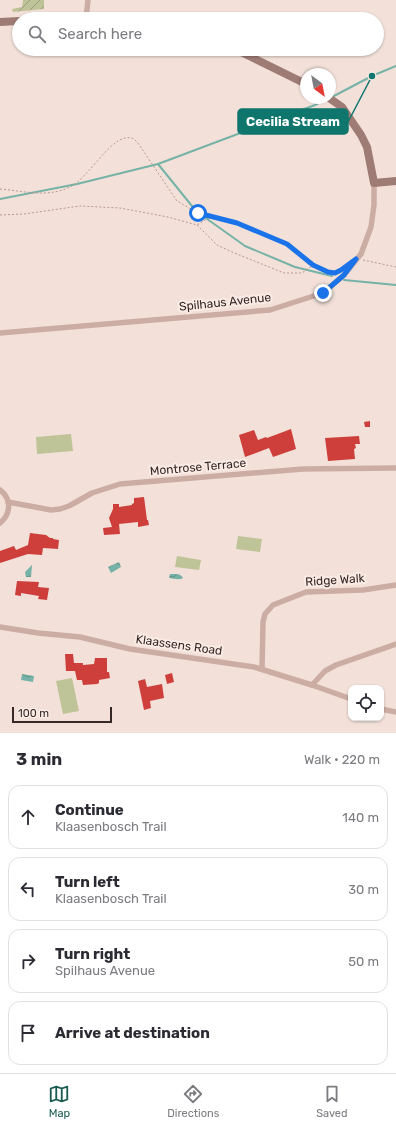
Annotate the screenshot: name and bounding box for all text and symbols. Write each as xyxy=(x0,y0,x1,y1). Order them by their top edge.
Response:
search box xyxy=(12,12,384,56)
icon: search xyxy=(26,23,48,45)
text: Search here xyxy=(58,25,142,43)
north arrow xyxy=(300,68,336,104)
callout: Cecilia Stream xyxy=(238,109,348,134)
text: Cecilia Stream xyxy=(246,114,340,129)
route start xyxy=(189,204,207,222)
route end xyxy=(314,284,332,302)
street label: Spilhaus Avenue xyxy=(178,290,272,314)
street label: Montrose Terrace xyxy=(149,456,247,478)
street label: Ridge Walk xyxy=(305,571,366,589)
street label: Klaassens Road xyxy=(135,632,223,658)
map controls xyxy=(348,685,384,721)
button: locate xyxy=(348,685,384,721)
scale bar xyxy=(12,705,112,724)
text: 100 m xyxy=(18,707,49,720)
text: 3 min xyxy=(16,749,62,769)
text: Walk · 220 m xyxy=(304,752,380,767)
text: Continue xyxy=(55,801,124,819)
icon: ahead xyxy=(17,806,39,828)
text: 140 m xyxy=(342,810,379,825)
text: Klaasenbosch Trail xyxy=(55,819,167,834)
text: Turn left xyxy=(55,873,120,891)
icon: left xyxy=(17,878,39,900)
text: 30 m xyxy=(348,882,379,897)
text: Klaasenbosch Trail xyxy=(55,891,167,906)
text: Turn right xyxy=(55,945,130,963)
icon: right xyxy=(17,950,39,972)
text: 50 m xyxy=(348,954,379,969)
text: Spilhaus Avenue xyxy=(55,963,155,978)
icon: arrive xyxy=(17,1022,39,1044)
text: Arrive at destination xyxy=(55,1024,210,1042)
tab: Map xyxy=(48,1083,70,1120)
tab: Directions xyxy=(167,1083,219,1120)
tab: Saved xyxy=(316,1083,348,1120)

